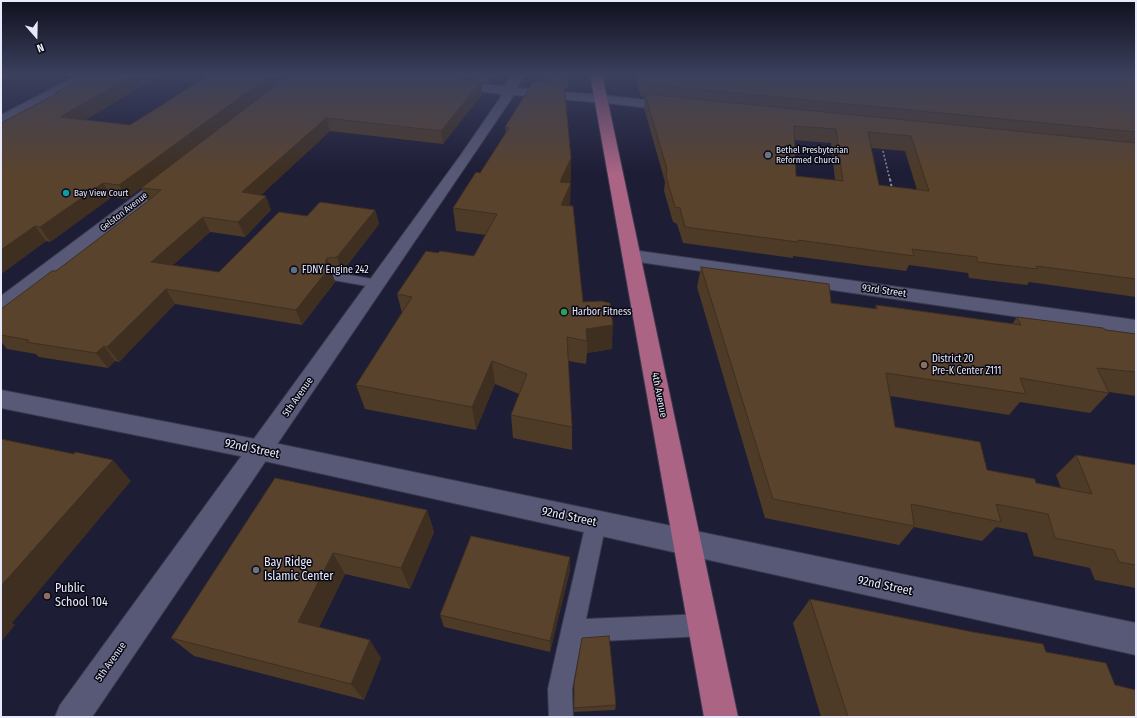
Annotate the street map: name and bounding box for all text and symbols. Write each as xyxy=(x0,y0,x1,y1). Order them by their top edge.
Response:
north arrow xyxy=(16,16,56,56)
text: N xyxy=(35,41,46,55)
place label: Bethel Presbyterian Reformed Church xyxy=(776,145,848,166)
marker: Bethel Presbyterian Reformed Church xyxy=(763,150,773,160)
marker: Bay View Court xyxy=(61,188,71,198)
place label: Bay View Court xyxy=(74,188,129,198)
street label: Gelston Avenue xyxy=(98,190,150,234)
place label: FDNY Engine 242 xyxy=(302,264,369,276)
marker: FDNY Engine 242 xyxy=(289,265,299,275)
street label: 93rd Street xyxy=(861,282,907,300)
place label: Harbor Fitness xyxy=(572,306,631,318)
marker: Harbor Fitness xyxy=(559,307,569,317)
place label: District 20 Pre-K Center Z111 xyxy=(932,353,1001,376)
marker: District 20 Pre-K Center Z111 xyxy=(919,360,929,370)
street label: 4th Avenue xyxy=(649,371,669,419)
street label: 5th Avenue xyxy=(280,375,316,419)
street label: 92nd Street xyxy=(223,436,281,462)
street label: 92nd Street xyxy=(540,504,598,530)
place label: Bay Ridge Islamic Center xyxy=(264,556,333,584)
marker: Bay Ridge Islamic Center xyxy=(251,565,261,575)
street label: 92nd Street xyxy=(856,573,914,599)
place label: Public School 104 xyxy=(55,582,108,610)
marker: Public School 104 xyxy=(42,591,52,601)
street label: 5th Avenue xyxy=(93,640,129,684)

